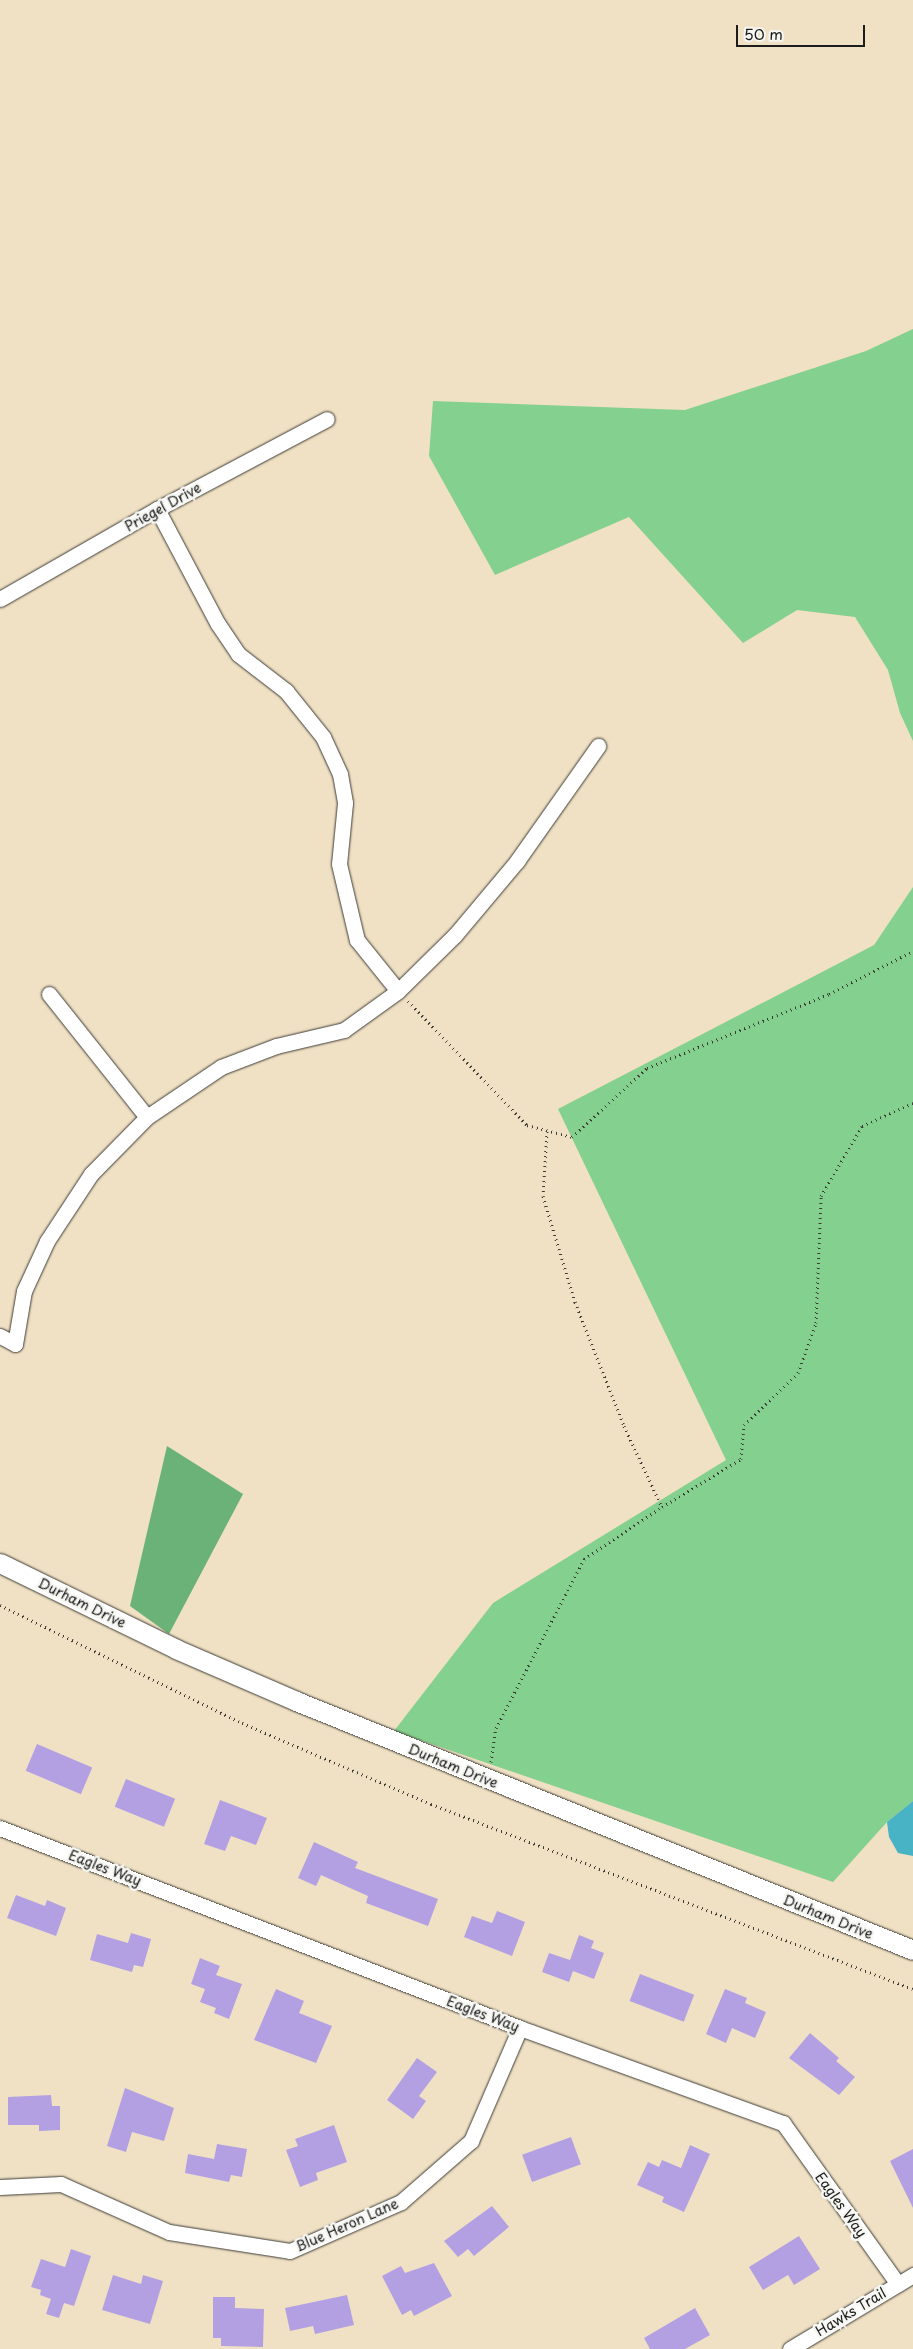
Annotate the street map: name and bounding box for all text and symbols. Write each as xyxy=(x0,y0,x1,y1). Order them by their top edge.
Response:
scale bar xyxy=(738,15,867,47)
text: 50 m xyxy=(744,22,783,45)
street label: Priegel Drive xyxy=(122,479,204,535)
street label: Durham Drive xyxy=(35,1575,129,1631)
street label: Durham Drive xyxy=(406,1740,500,1792)
street label: Eagles Way xyxy=(66,1846,144,1890)
street label: Durham Drive xyxy=(781,1891,875,1943)
street label: Eagles Way xyxy=(444,1992,522,2036)
street label: Eagles Way xyxy=(811,2169,871,2241)
street label: Blue Heron Lane xyxy=(292,2195,402,2255)
street label: Hawks Trail xyxy=(812,2284,890,2340)

